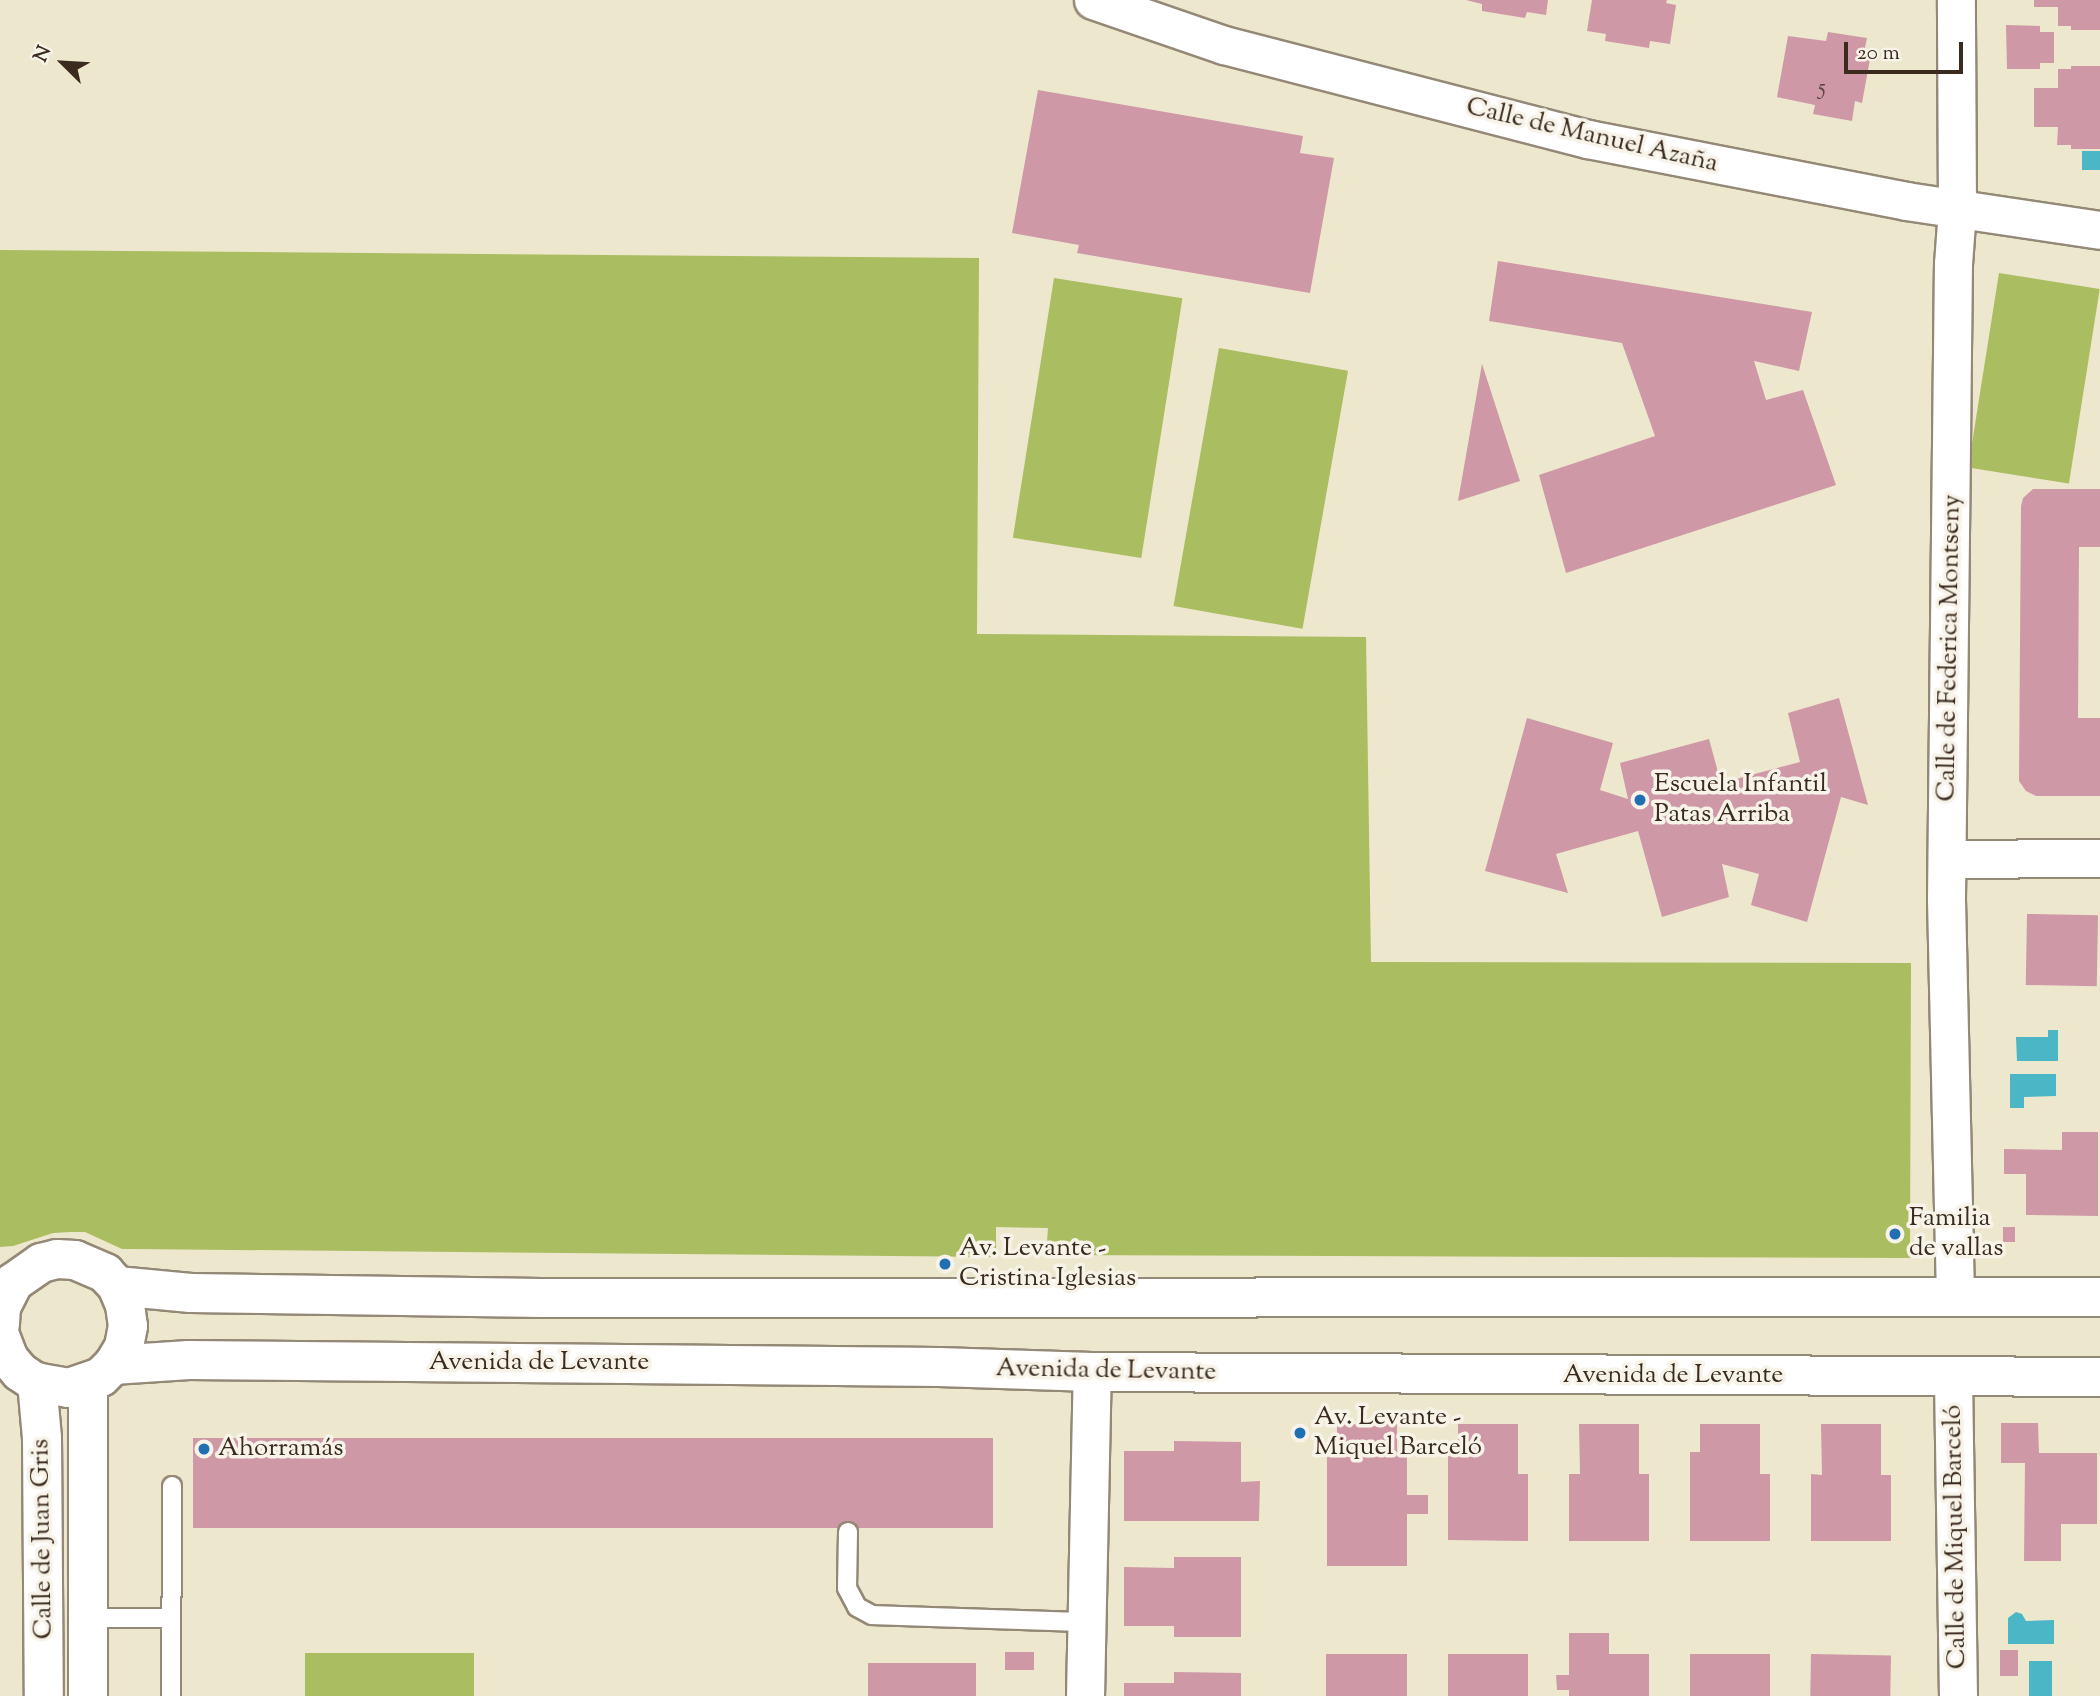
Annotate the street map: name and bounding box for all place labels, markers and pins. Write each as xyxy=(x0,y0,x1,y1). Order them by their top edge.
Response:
place label: Escuela Infantil Patas Arriba xyxy=(1654,769,1827,830)
marker: Escuela Infantil Patas Arriba xyxy=(1632,792,1648,808)
place label: Familia de vallas xyxy=(1909,1203,2003,1264)
marker: Familia de vallas xyxy=(1887,1226,1903,1242)
place label: Av. Levante - Cristina Iglesias xyxy=(959,1233,1136,1294)
marker: Av. Levante - Cristina Iglesias xyxy=(937,1256,953,1272)
place label: Av. Levante - Miquel Barceló xyxy=(1314,1402,1482,1464)
marker: Av. Levante - Miquel Barceló xyxy=(1292,1425,1308,1441)
place label: Ahorramás xyxy=(218,1433,344,1465)
marker: Ahorramás xyxy=(196,1441,212,1457)

